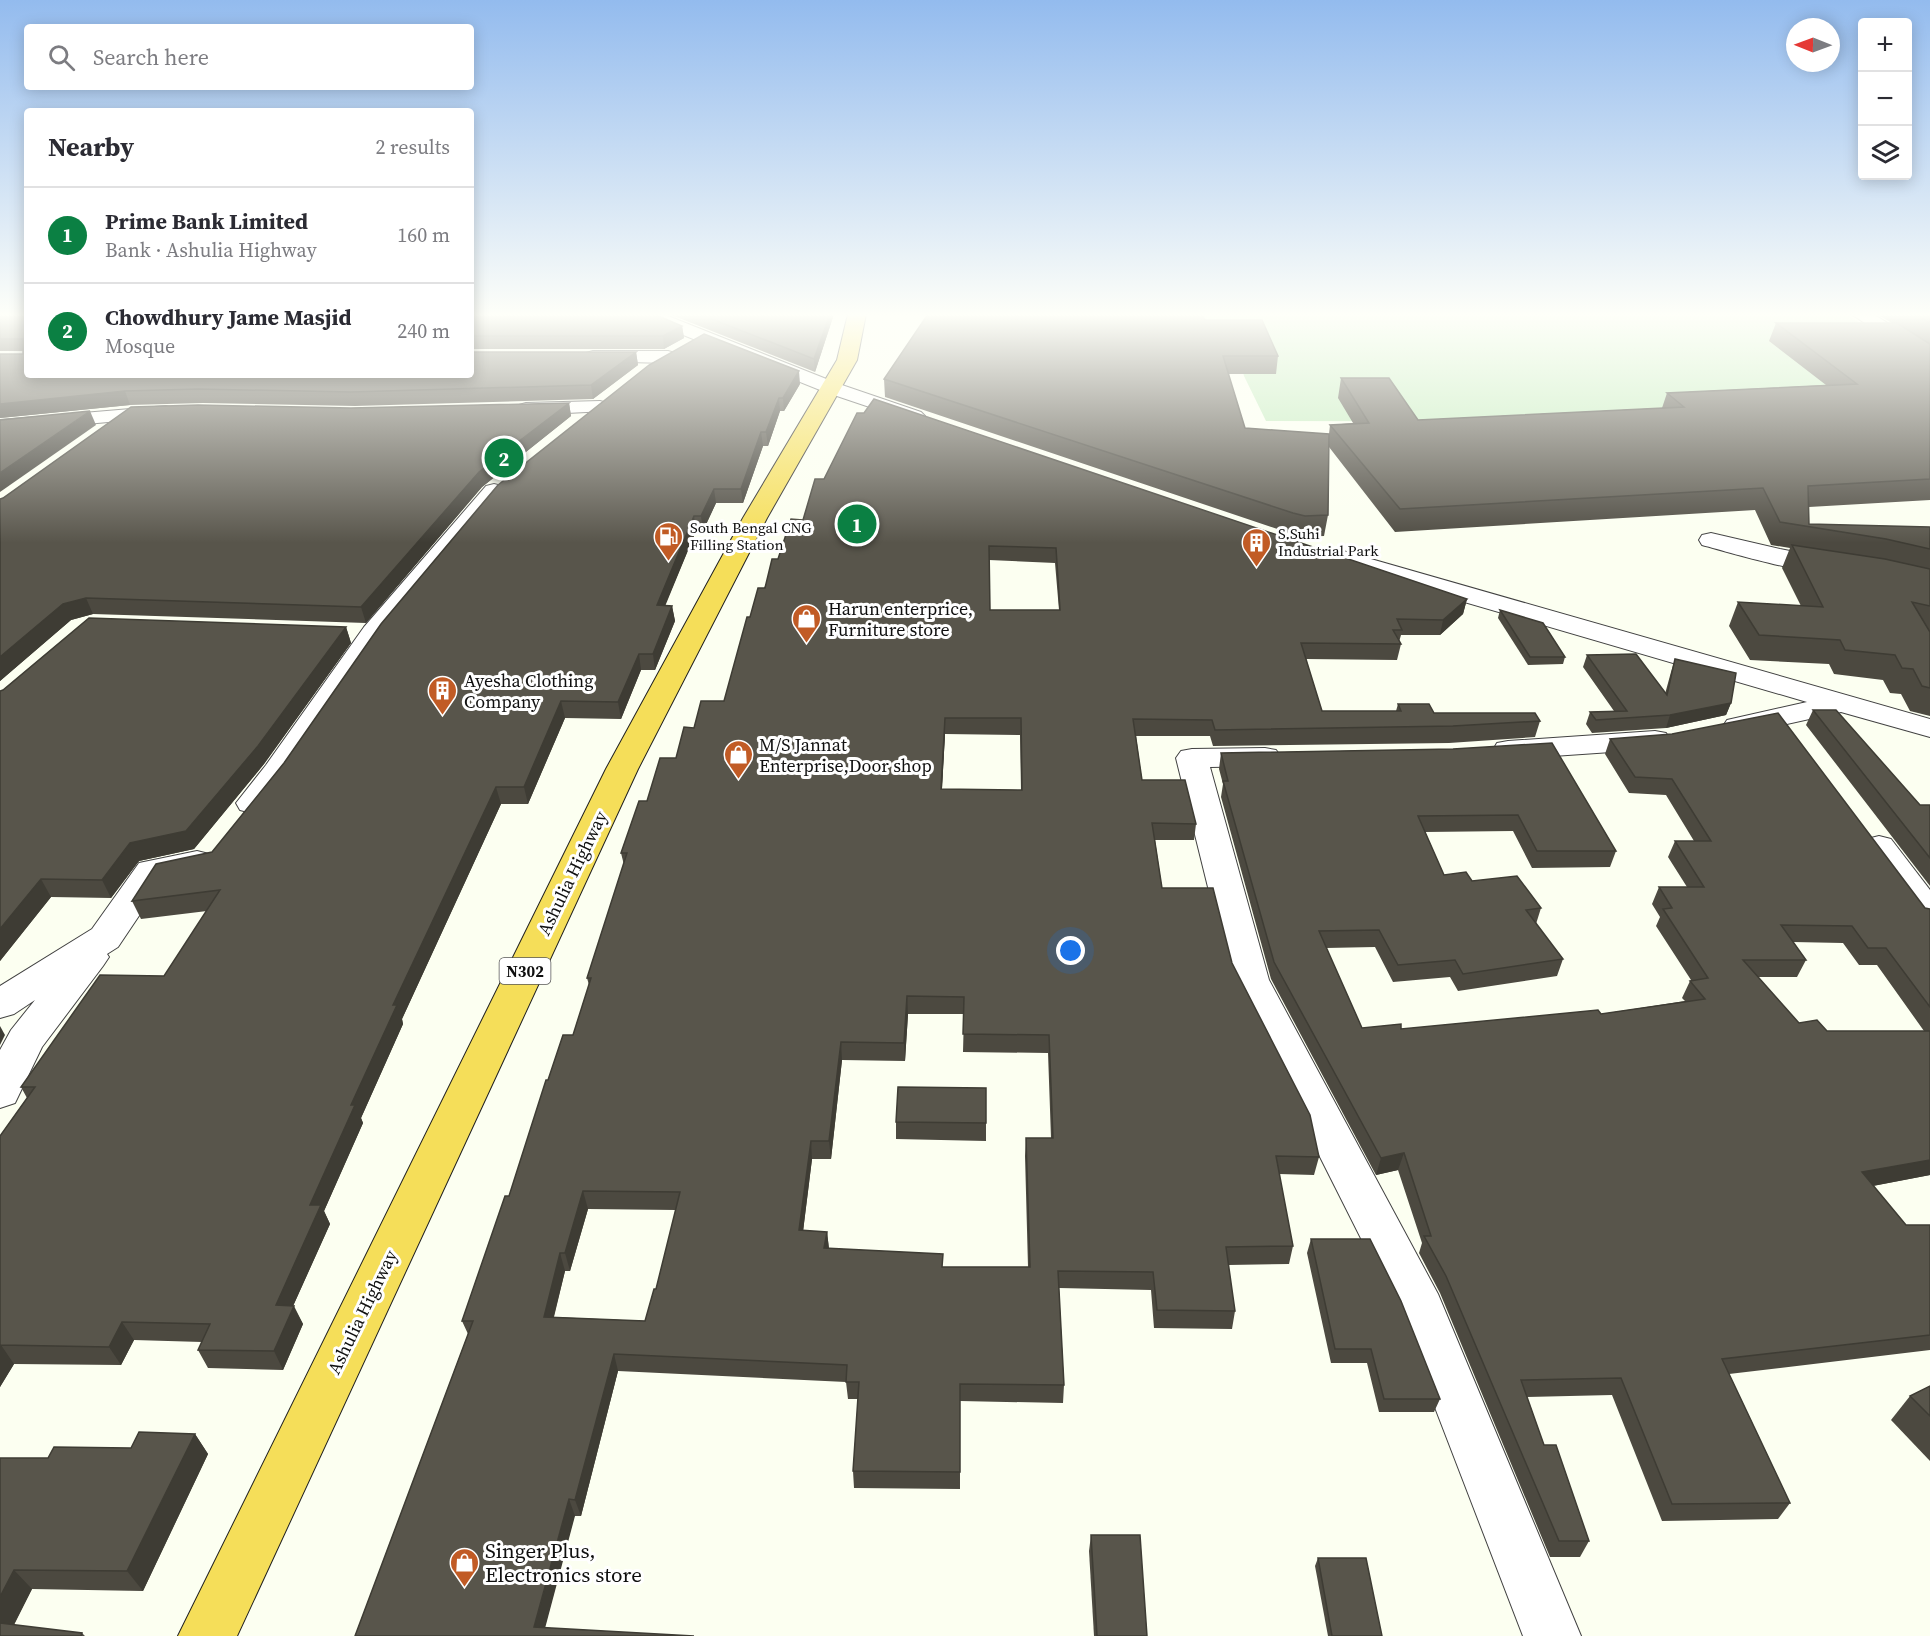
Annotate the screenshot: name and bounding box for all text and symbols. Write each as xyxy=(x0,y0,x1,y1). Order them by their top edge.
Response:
north arrow xyxy=(1786,18,1840,72)
map controls xyxy=(1858,18,1912,180)
button: + xyxy=(1858,18,1912,72)
search box xyxy=(24,24,474,90)
icon: search xyxy=(45,41,78,74)
text: Search here xyxy=(93,42,209,72)
button: − xyxy=(1858,72,1912,126)
button: layers xyxy=(1858,126,1912,180)
text: Nearby xyxy=(48,129,134,165)
text: 2 results xyxy=(375,133,450,161)
text: Prime Bank Limited xyxy=(105,206,308,236)
text: 1 xyxy=(62,221,73,249)
text: 160 m xyxy=(397,221,450,249)
text: Bank · Ashulia Highway xyxy=(105,236,317,264)
text: Chowdhury Jame Masjid xyxy=(105,302,352,332)
text: 2 xyxy=(62,317,73,345)
text: 240 m xyxy=(397,317,450,345)
text: Mosque xyxy=(105,332,175,360)
pin: 2 xyxy=(484,436,524,480)
pin: 1 xyxy=(838,502,876,546)
place label: South Bengal CNG Filling Station xyxy=(690,517,812,555)
fuel station icon: South Bengal CNG Filling Station xyxy=(653,520,685,562)
place label: S.Suhi Industrial Park xyxy=(1278,523,1379,561)
building icon: S.Suhi Industrial Park xyxy=(1241,526,1273,568)
place label: Harun enterprice, Furniture store xyxy=(828,596,973,642)
shop icon: Harun enterprice, Furniture store xyxy=(791,602,823,644)
place label: Ayesha Clothing Company xyxy=(464,668,594,714)
building icon: Ayesha Clothing Company xyxy=(427,674,459,716)
place label: M/S Jannat Enterprise,Door shop xyxy=(759,732,932,778)
shop icon: M/S Jannat Enterprise,Door shop xyxy=(722,738,754,780)
street label: Ashulia Highway xyxy=(531,806,613,939)
your location xyxy=(1056,936,1085,965)
road number: N302 xyxy=(500,958,550,984)
street label: Ashulia Highway xyxy=(321,1245,403,1378)
place label: Singer Plus, Electronics store xyxy=(485,1536,642,1589)
shop icon: Singer Plus, Electronics store xyxy=(448,1546,480,1588)

